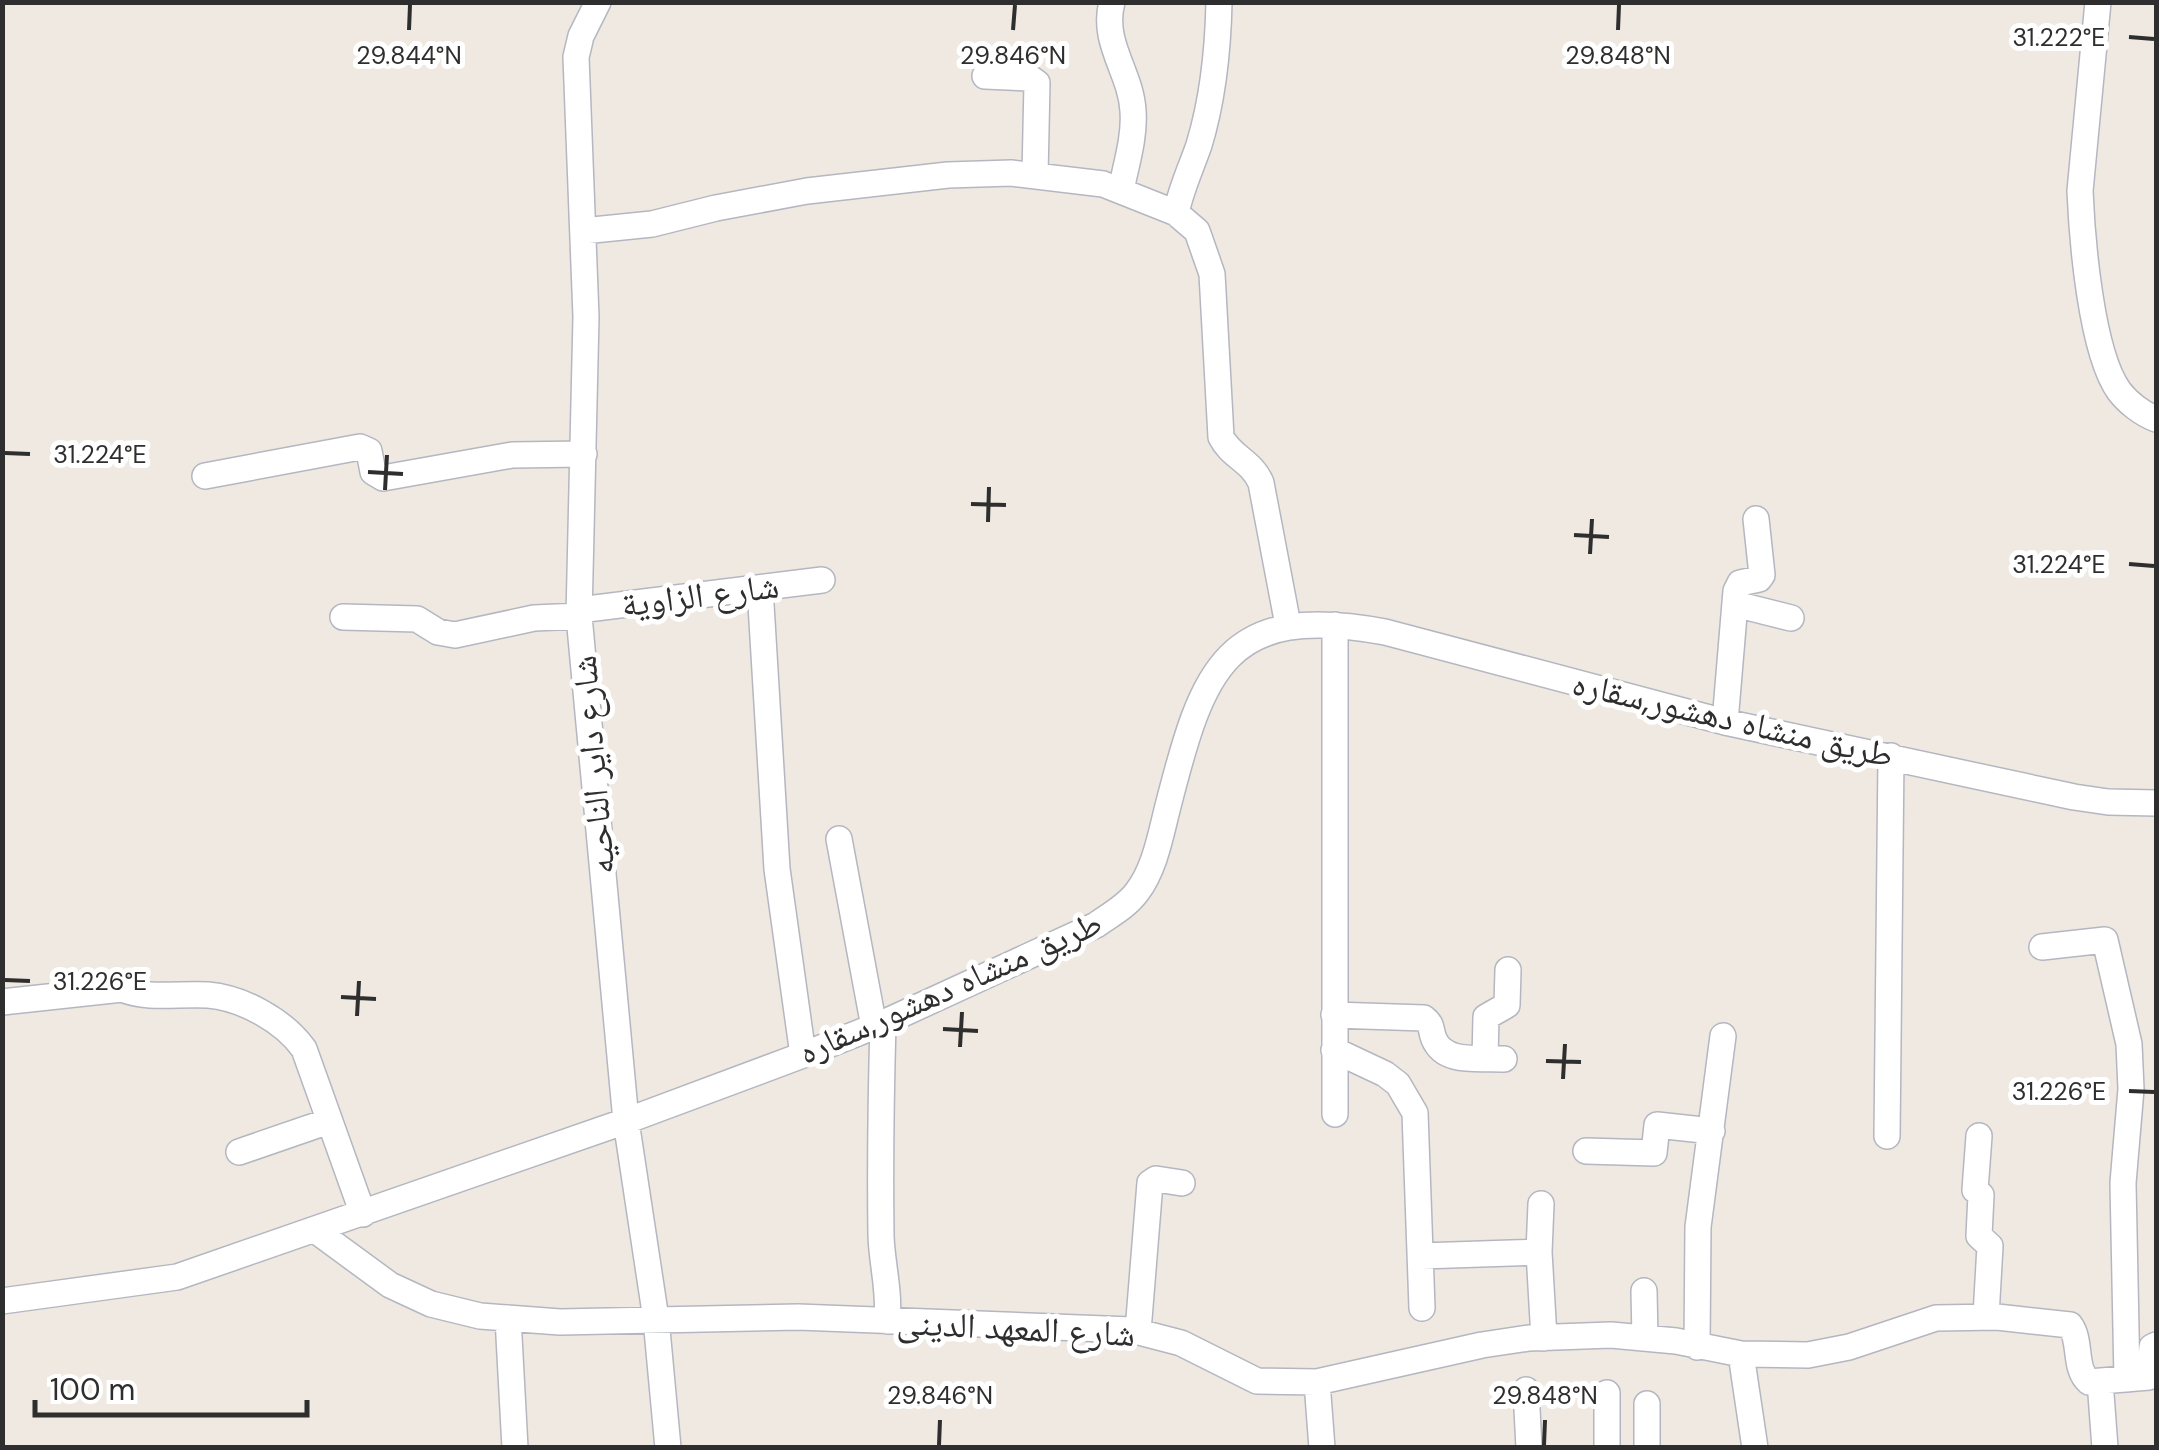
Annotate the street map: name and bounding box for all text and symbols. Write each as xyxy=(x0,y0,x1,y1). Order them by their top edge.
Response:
text: 31.222°E xyxy=(2012,21,2106,54)
text: 29.844°N xyxy=(356,39,462,72)
text: 29.846°N xyxy=(960,39,1066,72)
text: 29.848°N xyxy=(1565,39,1671,72)
text: 31.224°E xyxy=(53,438,147,471)
text: 31.224°E xyxy=(2012,548,2106,581)
street label: شارع الزاوية xyxy=(619,563,781,627)
street label: شارع داير الناحيه xyxy=(561,654,625,876)
street label: طريق منشاه دهشور,سقاره xyxy=(1568,660,1898,778)
street label: طريق منشاه دهشور,سقاره xyxy=(791,899,1109,1075)
text: 31.226°E xyxy=(53,965,147,998)
text: 31.226°E xyxy=(2012,1075,2106,1108)
street label: شارع المعهد الدينى xyxy=(896,1299,1136,1357)
scale bar xyxy=(35,1355,308,1417)
text: 100 m xyxy=(50,1370,135,1409)
text: 29.846°N xyxy=(887,1379,993,1412)
text: 29.848°N xyxy=(1492,1379,1598,1412)

